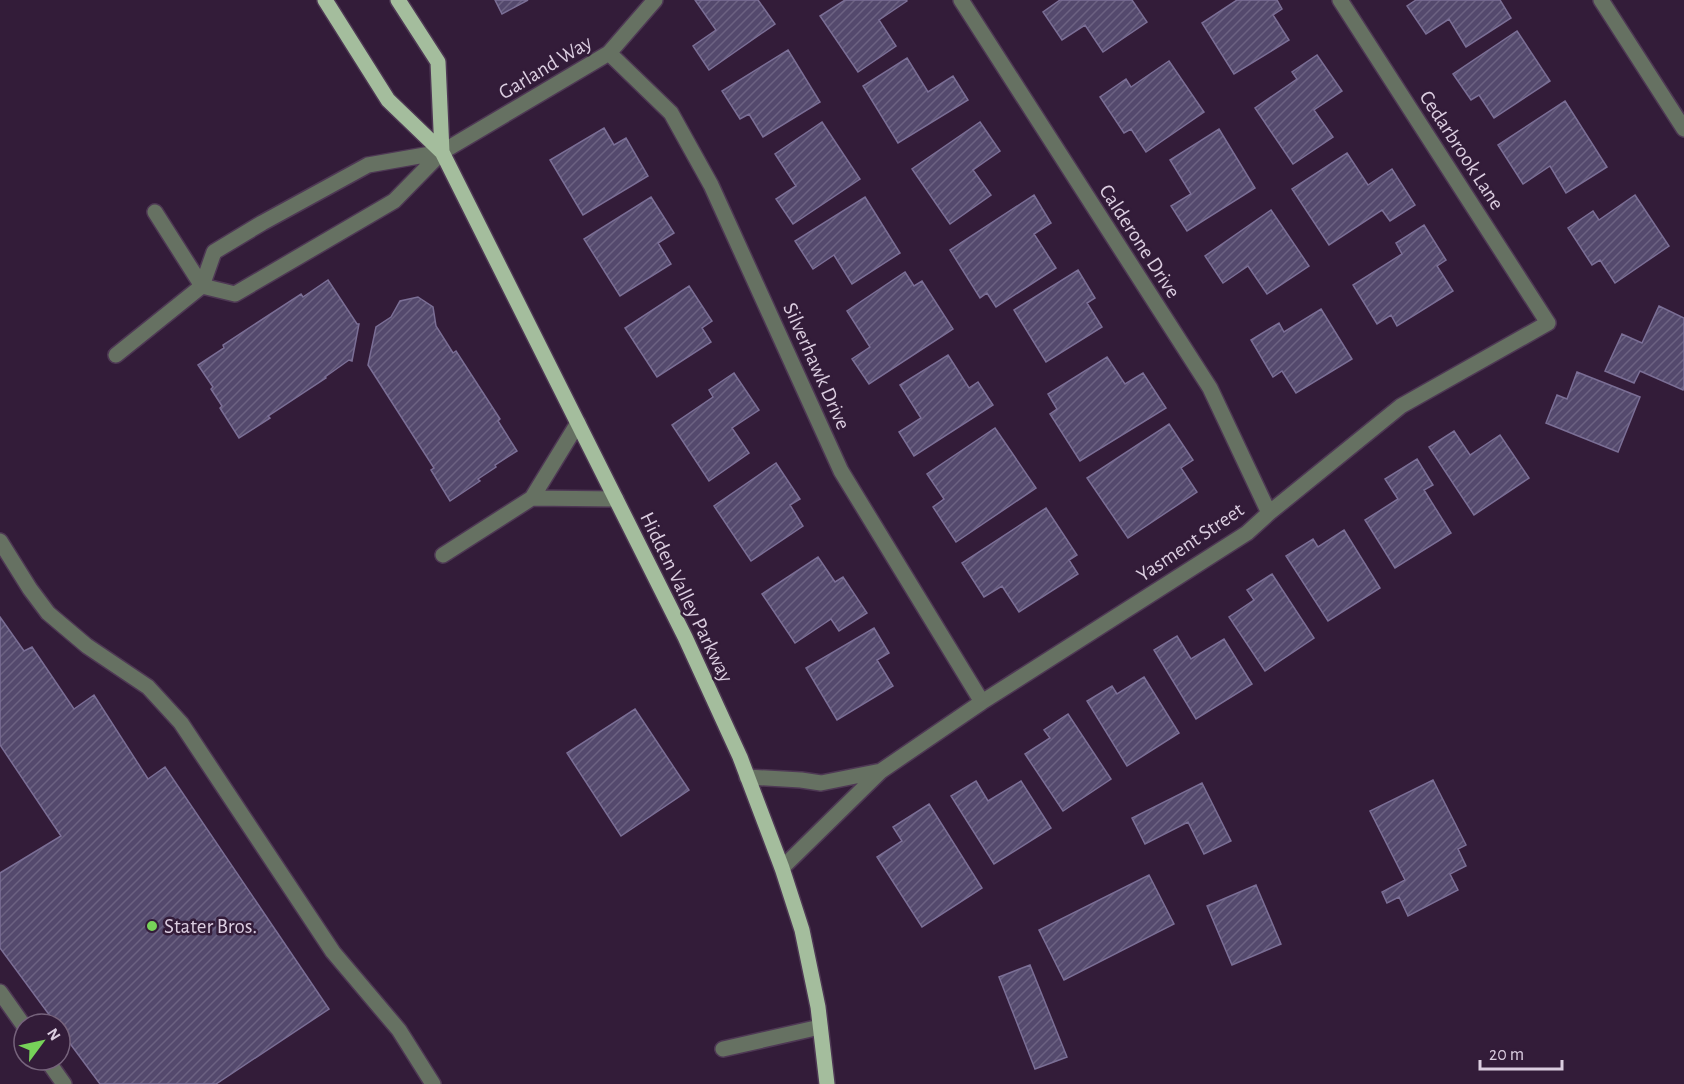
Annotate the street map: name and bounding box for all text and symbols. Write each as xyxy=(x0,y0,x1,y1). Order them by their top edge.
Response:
street label: Garland Way xyxy=(495,31,596,103)
street label: Cedarbrook Lane xyxy=(1415,87,1508,213)
street label: Calderone Drive xyxy=(1095,181,1184,302)
street label: Silverhawk Drive xyxy=(779,300,854,433)
street label: Yasment Street xyxy=(1133,499,1248,586)
street label: Hidden Valley Parkway xyxy=(636,509,737,686)
place label: Stater Bros. xyxy=(164,916,257,937)
marker: Stater Bros. xyxy=(145,919,159,933)
north arrow xyxy=(12,1012,72,1072)
text: N xyxy=(44,1025,63,1043)
scale bar xyxy=(1480,1033,1562,1071)
text: 20 m xyxy=(1489,1046,1524,1064)

